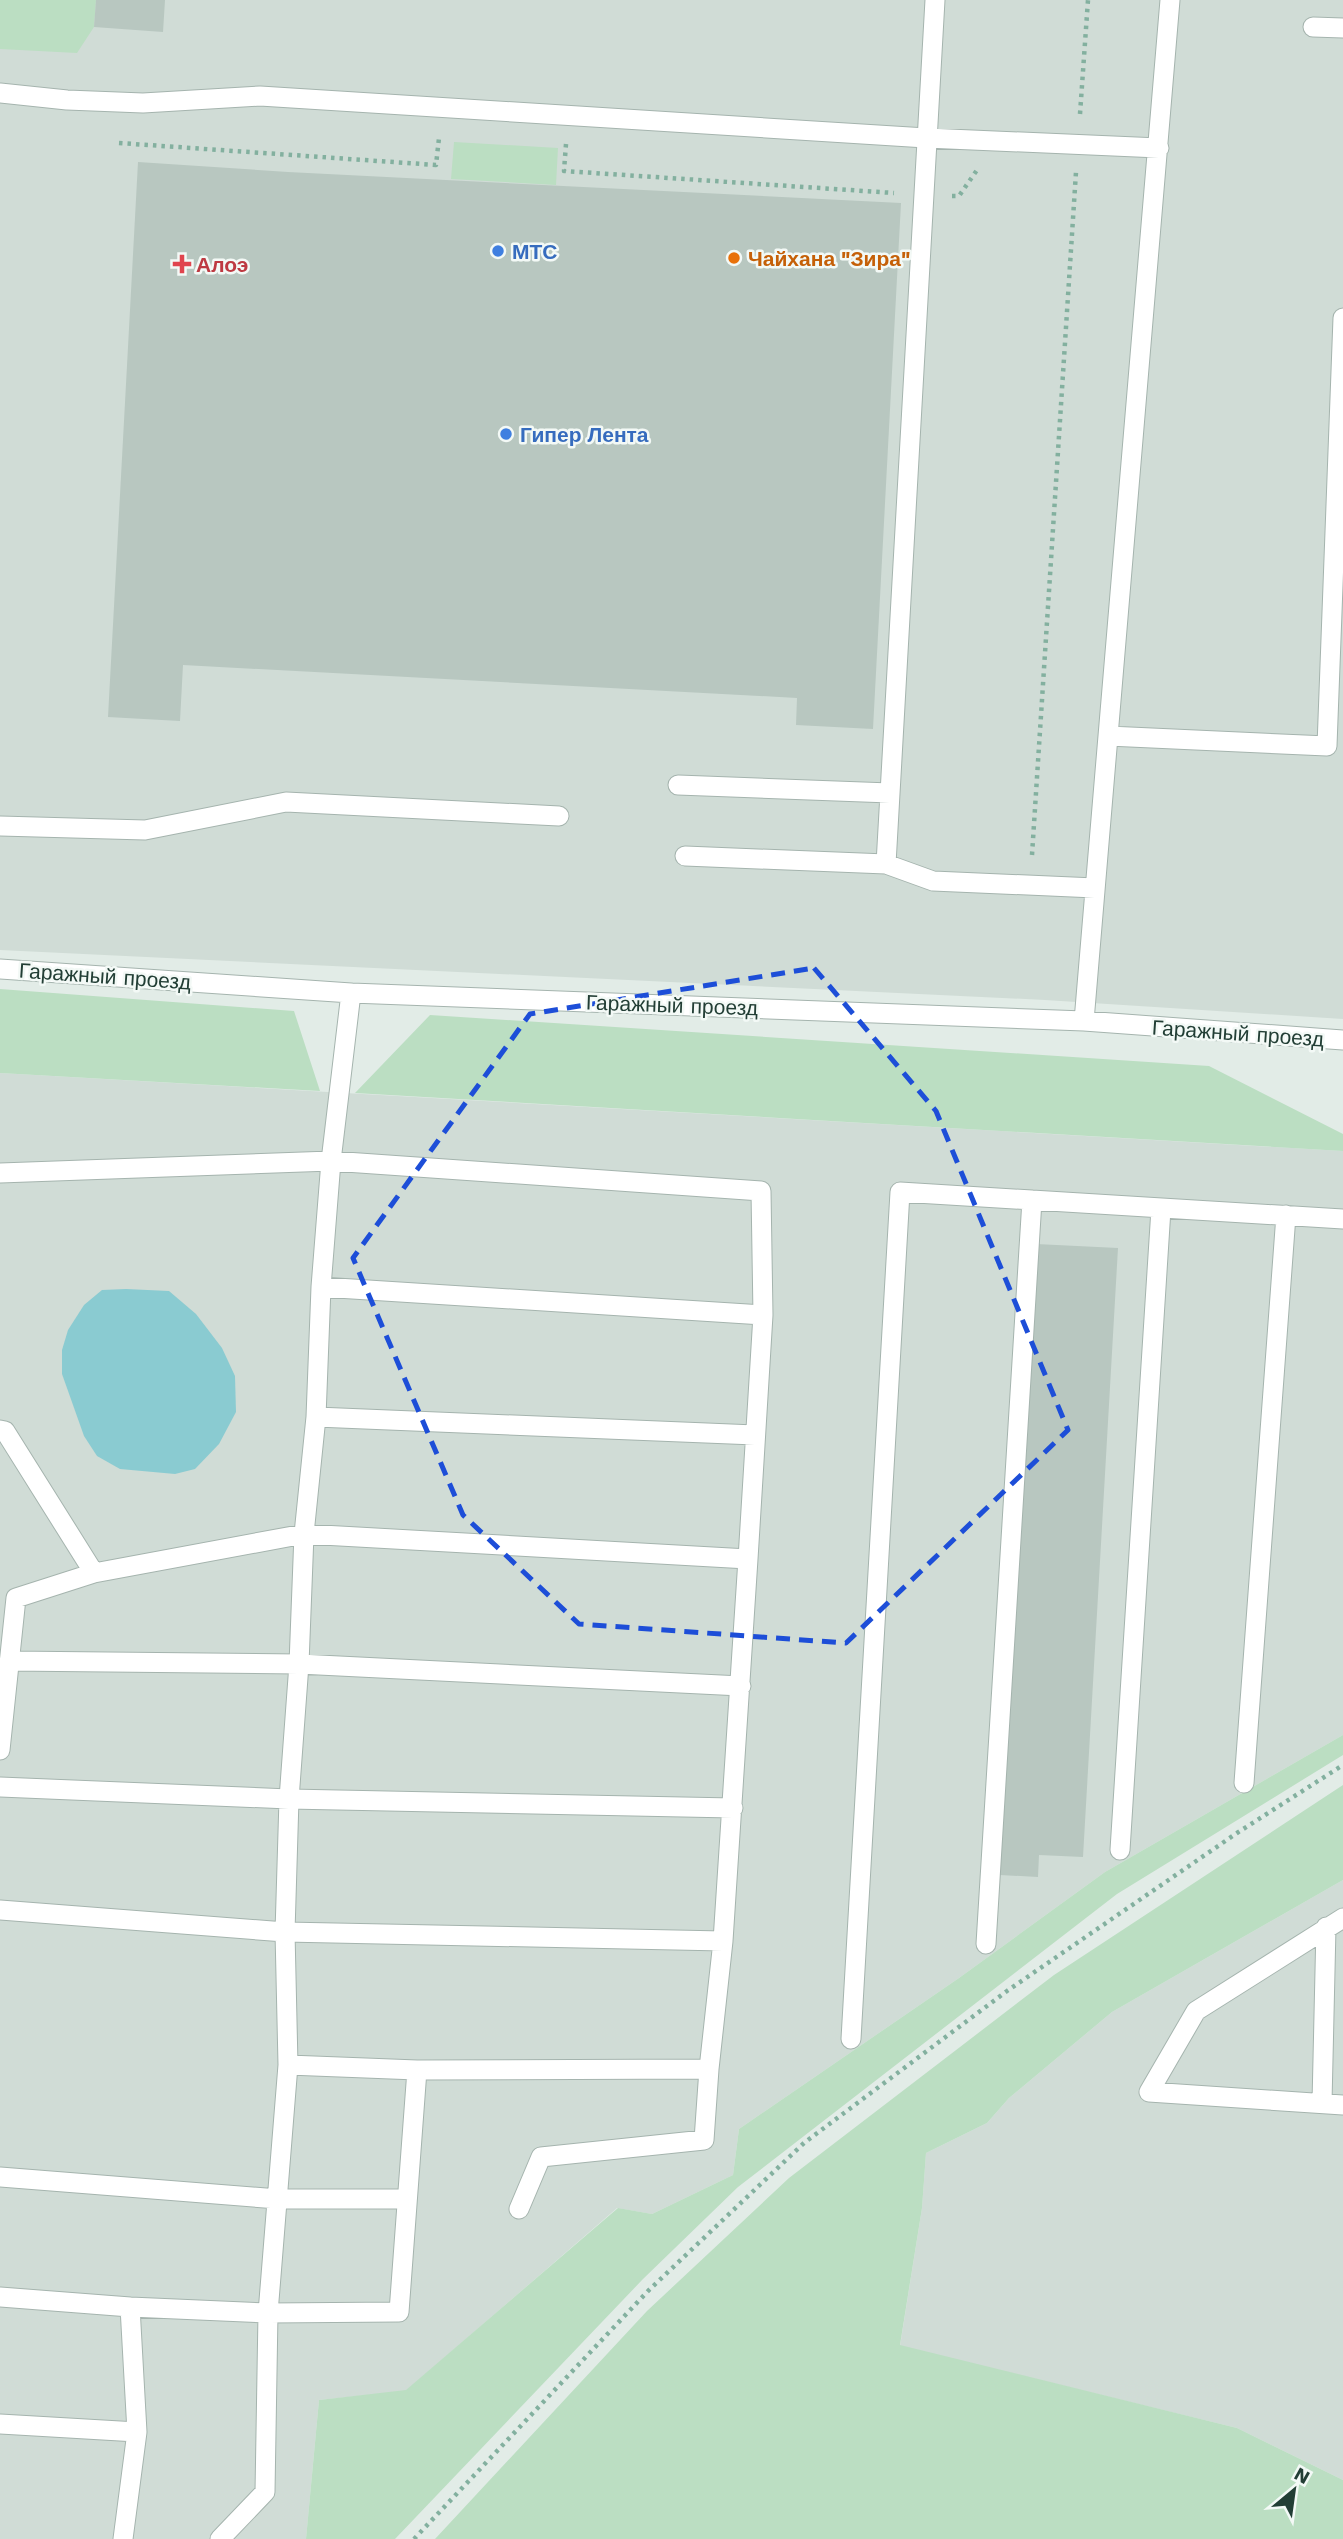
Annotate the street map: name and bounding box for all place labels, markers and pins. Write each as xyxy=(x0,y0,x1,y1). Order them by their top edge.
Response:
place label: МТС xyxy=(512,239,558,264)
marker: МТС xyxy=(490,243,506,259)
place label: Чайхана "Зира" xyxy=(748,246,910,271)
marker: Чайхана "Зира" xyxy=(726,250,742,266)
place label: Алоэ xyxy=(196,252,248,277)
marker: Алоэ xyxy=(174,256,190,272)
place label: Гипер Лента xyxy=(520,422,649,447)
marker: Гипер Лента xyxy=(498,426,514,442)

